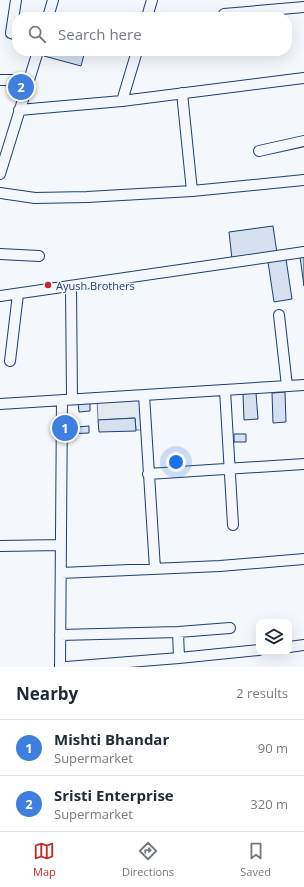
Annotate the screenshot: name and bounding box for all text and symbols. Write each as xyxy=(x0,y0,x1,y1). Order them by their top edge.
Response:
search box xyxy=(12,12,292,56)
icon: search xyxy=(26,23,48,45)
text: Search here xyxy=(58,24,142,44)
pin: 2 xyxy=(8,72,34,102)
place label: Ayush Brothers xyxy=(56,278,135,293)
marker: Ayush Brothers xyxy=(43,280,53,290)
pin: 1 xyxy=(52,413,78,443)
your location xyxy=(166,452,186,472)
map controls xyxy=(256,619,292,655)
button: layers xyxy=(256,619,292,655)
text: Nearby xyxy=(16,682,78,705)
text: 2 results xyxy=(236,684,288,702)
text: Mishti Bhandar xyxy=(54,729,169,749)
text: 1 xyxy=(25,739,33,757)
text: 90 m xyxy=(258,739,288,757)
text: Supermarket xyxy=(54,749,133,767)
text: Sristi Enterprise xyxy=(54,785,174,805)
text: 2 xyxy=(25,795,33,813)
text: 320 m xyxy=(250,795,288,813)
text: Supermarket xyxy=(54,805,133,823)
tab: Map xyxy=(33,840,56,879)
tab: Directions xyxy=(122,840,174,879)
tab: Saved xyxy=(240,840,271,879)

